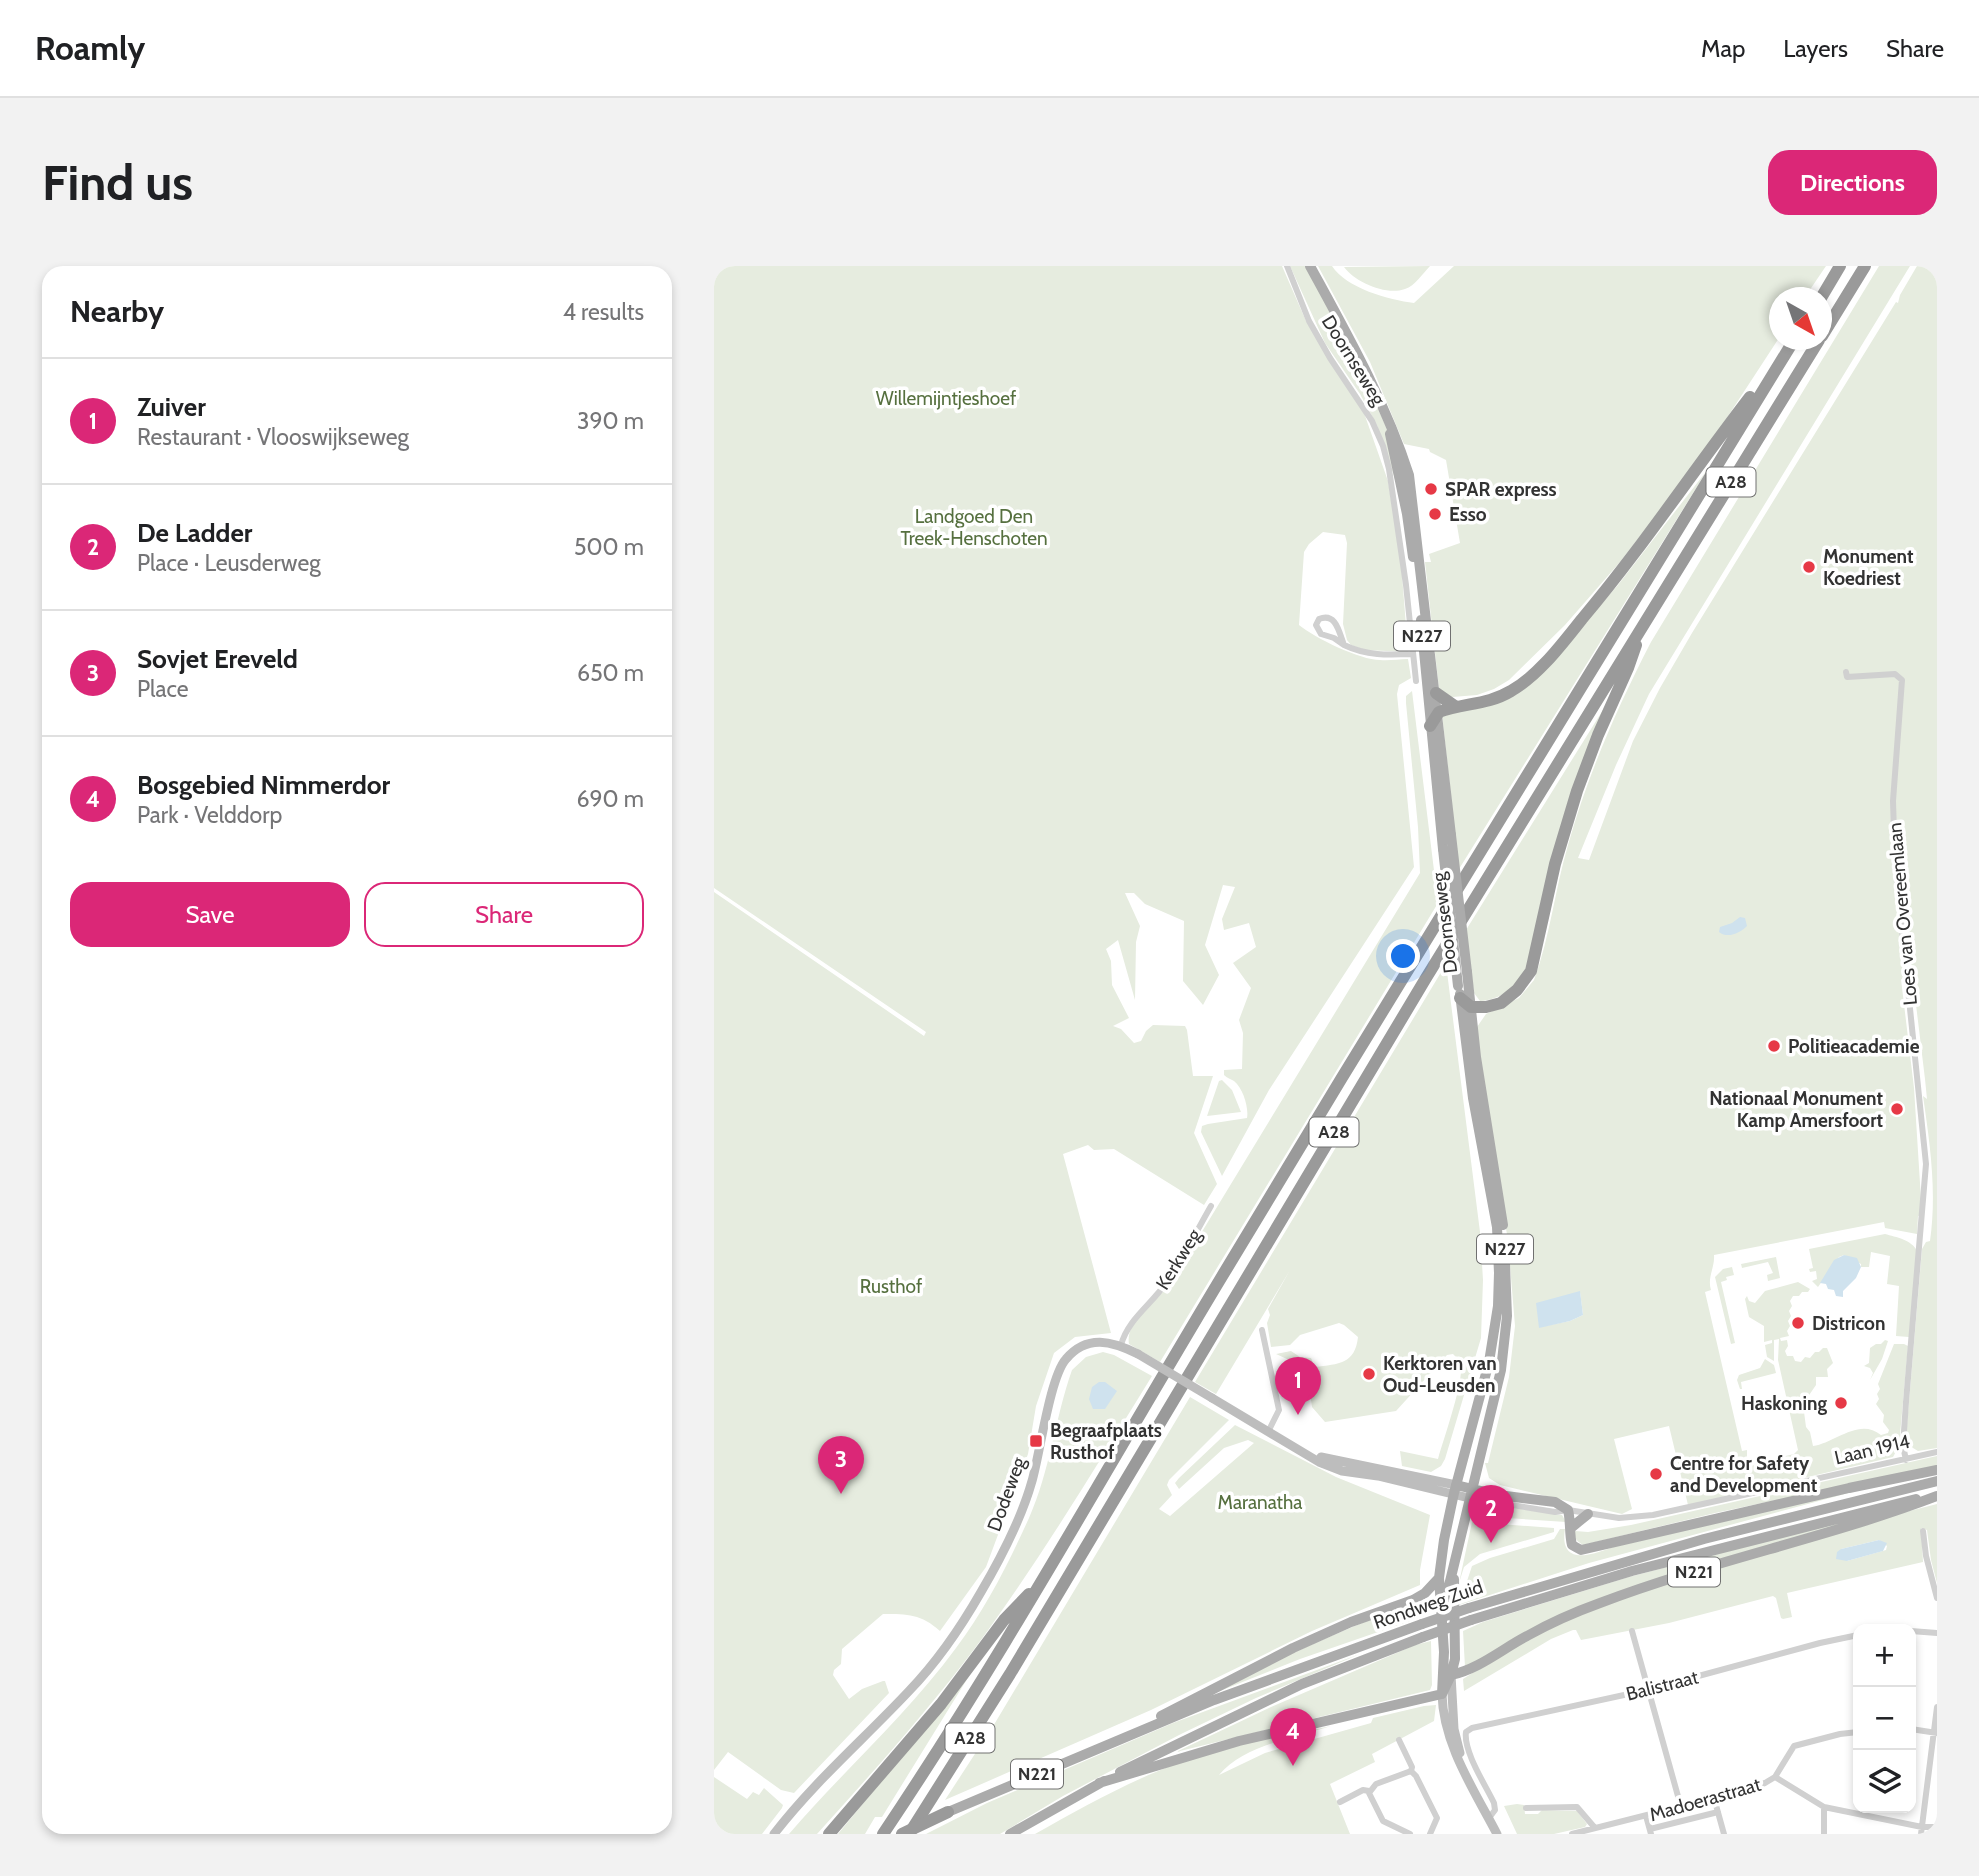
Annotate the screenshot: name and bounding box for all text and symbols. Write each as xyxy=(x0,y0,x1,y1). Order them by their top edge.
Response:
text: Roamly xyxy=(35,28,145,68)
text: Map xyxy=(1701,34,1745,63)
text: Layers xyxy=(1783,34,1848,63)
text: Share xyxy=(1886,34,1944,63)
button: Directions xyxy=(1768,150,1937,215)
text: Find us xyxy=(42,153,193,212)
north arrow xyxy=(1769,287,1832,350)
text: Nearby xyxy=(70,293,164,330)
text: 4 results xyxy=(563,298,644,326)
street label: Doornseweg xyxy=(1317,311,1391,410)
park label: Willemijntjeshoef xyxy=(876,387,1017,410)
text: Zuiver xyxy=(137,391,206,423)
text: 1 xyxy=(89,407,97,435)
text: 390 m xyxy=(577,407,644,435)
text: Restaurant · Vlooswijkseweg xyxy=(137,423,409,451)
road number: A28 xyxy=(1706,468,1756,496)
place label: SPAR express xyxy=(1445,478,1557,501)
marker: SPAR express xyxy=(1423,481,1439,497)
place label: Esso xyxy=(1449,503,1487,526)
park label: Landgoed Den Treek-Henschoten xyxy=(900,505,1048,550)
marker: Esso xyxy=(1427,506,1443,522)
text: De Ladder xyxy=(137,517,252,549)
text: 2 xyxy=(87,533,99,561)
text: 500 m xyxy=(574,533,644,561)
place label: Monument Koedriest xyxy=(1823,545,1914,590)
text: Place · Leusderweg xyxy=(137,549,321,577)
marker: Monument Koedriest xyxy=(1801,559,1817,575)
road number: N227 xyxy=(1394,622,1450,650)
text: Sovjet Ereveld xyxy=(137,643,298,675)
text: 3 xyxy=(87,659,99,687)
text: 650 m xyxy=(577,659,644,687)
text: Place xyxy=(137,675,189,703)
text: Bosgebied Nimmerdor xyxy=(137,769,390,801)
text: 4 xyxy=(86,785,100,813)
text: 690 m xyxy=(576,785,644,813)
text: Park · Velddorp xyxy=(137,801,282,829)
street label: Loes van Overeemlaan xyxy=(1883,821,1922,1006)
street label: Doornseweg xyxy=(1427,871,1462,975)
button: Save xyxy=(70,882,350,947)
button: Share xyxy=(364,882,644,947)
your location xyxy=(1386,939,1420,973)
place label: Politieacademie xyxy=(1788,1035,1920,1058)
marker: Politieacademie xyxy=(1766,1038,1782,1054)
place label: Nationaal Monument Kamp Amersfoort xyxy=(1709,1087,1883,1132)
marker: Nationaal Monument Kamp Amersfoort xyxy=(1889,1101,1905,1117)
road number: A28 xyxy=(1310,1118,1358,1146)
street label: Kerkweg xyxy=(1151,1224,1206,1294)
road number: N227 xyxy=(1477,1234,1533,1264)
park label: Rusthof xyxy=(860,1275,923,1298)
place label: Districon xyxy=(1812,1312,1885,1335)
marker: Districon xyxy=(1790,1315,1806,1331)
place label: Kerktoren van Oud-Leusden xyxy=(1383,1352,1497,1397)
pin: 1 xyxy=(1275,1357,1321,1415)
marker: Kerktoren van Oud-Leusden xyxy=(1361,1366,1377,1382)
place label: Haskoning xyxy=(1741,1392,1827,1415)
marker: Haskoning xyxy=(1833,1395,1849,1411)
place label: Begraafplaats Rusthof xyxy=(1050,1419,1162,1464)
street label: Laan 1914 xyxy=(1832,1430,1912,1469)
marker: Begraafplaats Rusthof xyxy=(1028,1433,1044,1449)
pin: 3 xyxy=(818,1436,864,1494)
place label: Centre for Safety and Development xyxy=(1670,1452,1818,1497)
street label: Dodeweg xyxy=(982,1453,1031,1534)
marker: Centre for Safety and Development xyxy=(1648,1466,1664,1482)
pin: 2 xyxy=(1468,1485,1514,1543)
park label: Maranatha xyxy=(1218,1491,1302,1514)
road number: N221 xyxy=(1668,1558,1720,1587)
street label: Rondweg Zuid xyxy=(1370,1575,1486,1634)
map controls xyxy=(1853,1624,1916,1813)
button: + xyxy=(1853,1624,1916,1687)
street label: Balistraat xyxy=(1624,1665,1701,1706)
button: − xyxy=(1853,1687,1916,1750)
pin: 4 xyxy=(1270,1708,1316,1766)
road number: A28 xyxy=(946,1723,994,1752)
button: layers xyxy=(1853,1750,1916,1813)
road number: N221 xyxy=(1011,1759,1063,1788)
street label: Madoerastraat xyxy=(1647,1772,1764,1826)

